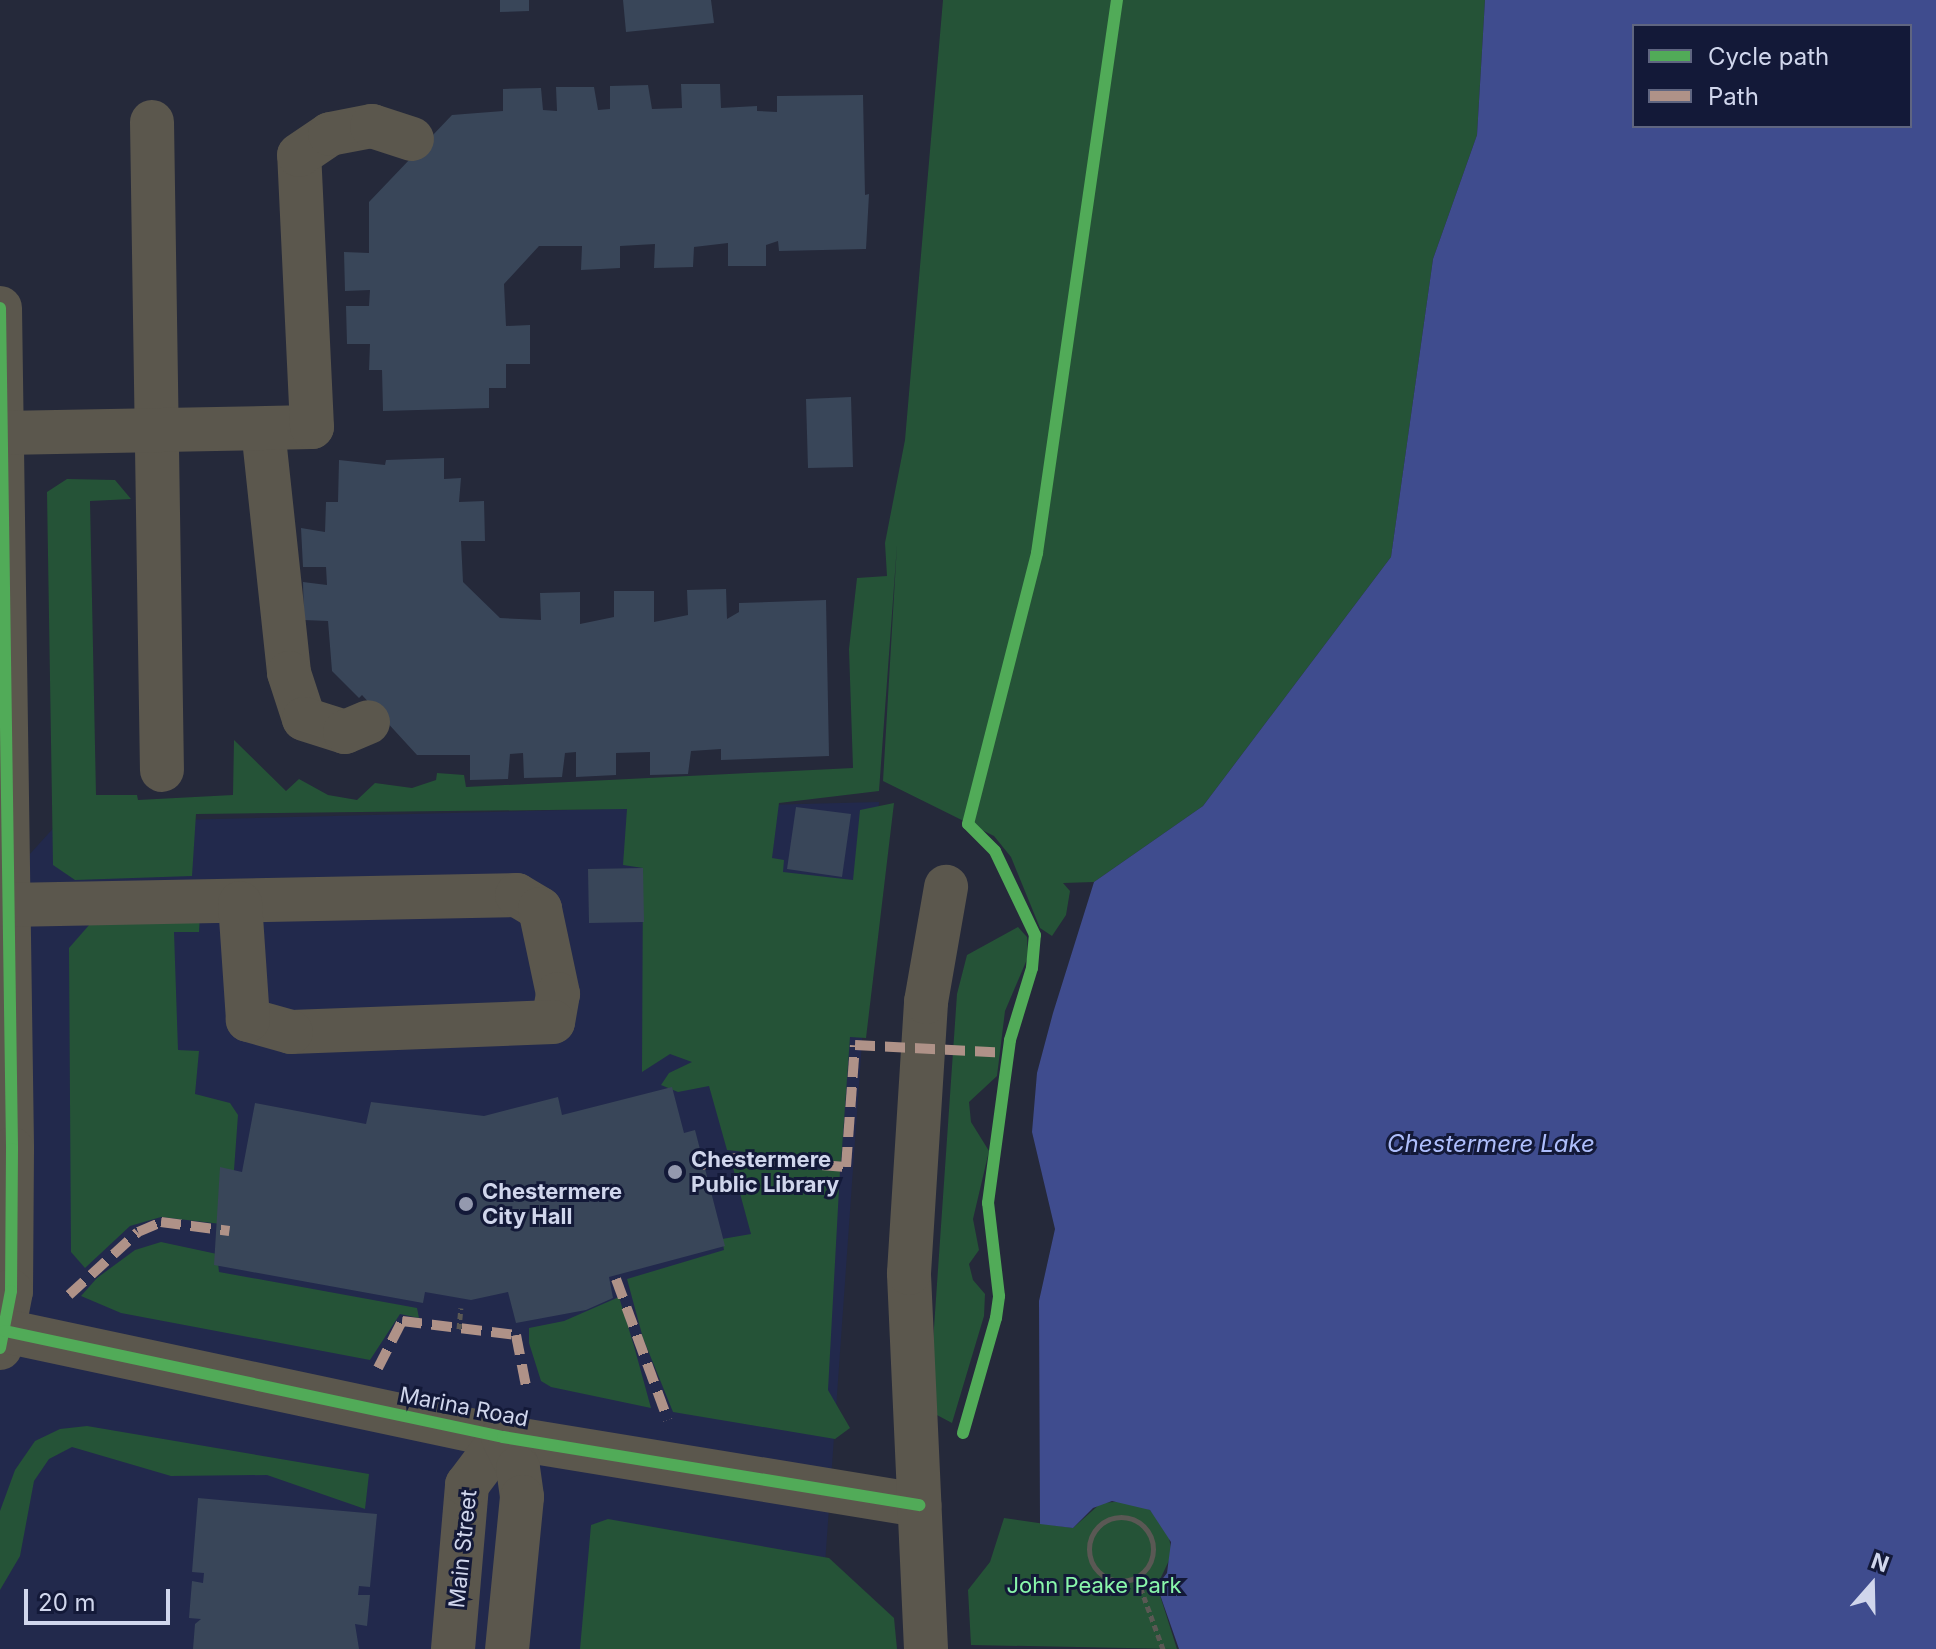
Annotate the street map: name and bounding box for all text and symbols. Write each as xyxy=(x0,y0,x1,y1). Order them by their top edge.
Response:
legend xyxy=(1632,24,1912,128)
text: Cycle path xyxy=(1708,42,1829,71)
text: Path xyxy=(1708,82,1759,111)
water label: Chestermere Lake xyxy=(1387,1130,1595,1158)
place label: Chestermere Public Library xyxy=(691,1146,839,1198)
marker: Chestermere Public Library xyxy=(666,1163,684,1181)
place label: Chestermere City Hall xyxy=(482,1178,622,1230)
marker: Chestermere City Hall xyxy=(457,1195,475,1213)
street label: Marina Road xyxy=(397,1382,531,1432)
street label: Main Street xyxy=(444,1489,482,1609)
north arrow xyxy=(1832,1545,1912,1625)
text: N xyxy=(1868,1547,1893,1578)
scale bar xyxy=(28,1573,174,1623)
park label: John Peake Park xyxy=(1007,1573,1181,1599)
text: 20 m xyxy=(38,1588,96,1617)

